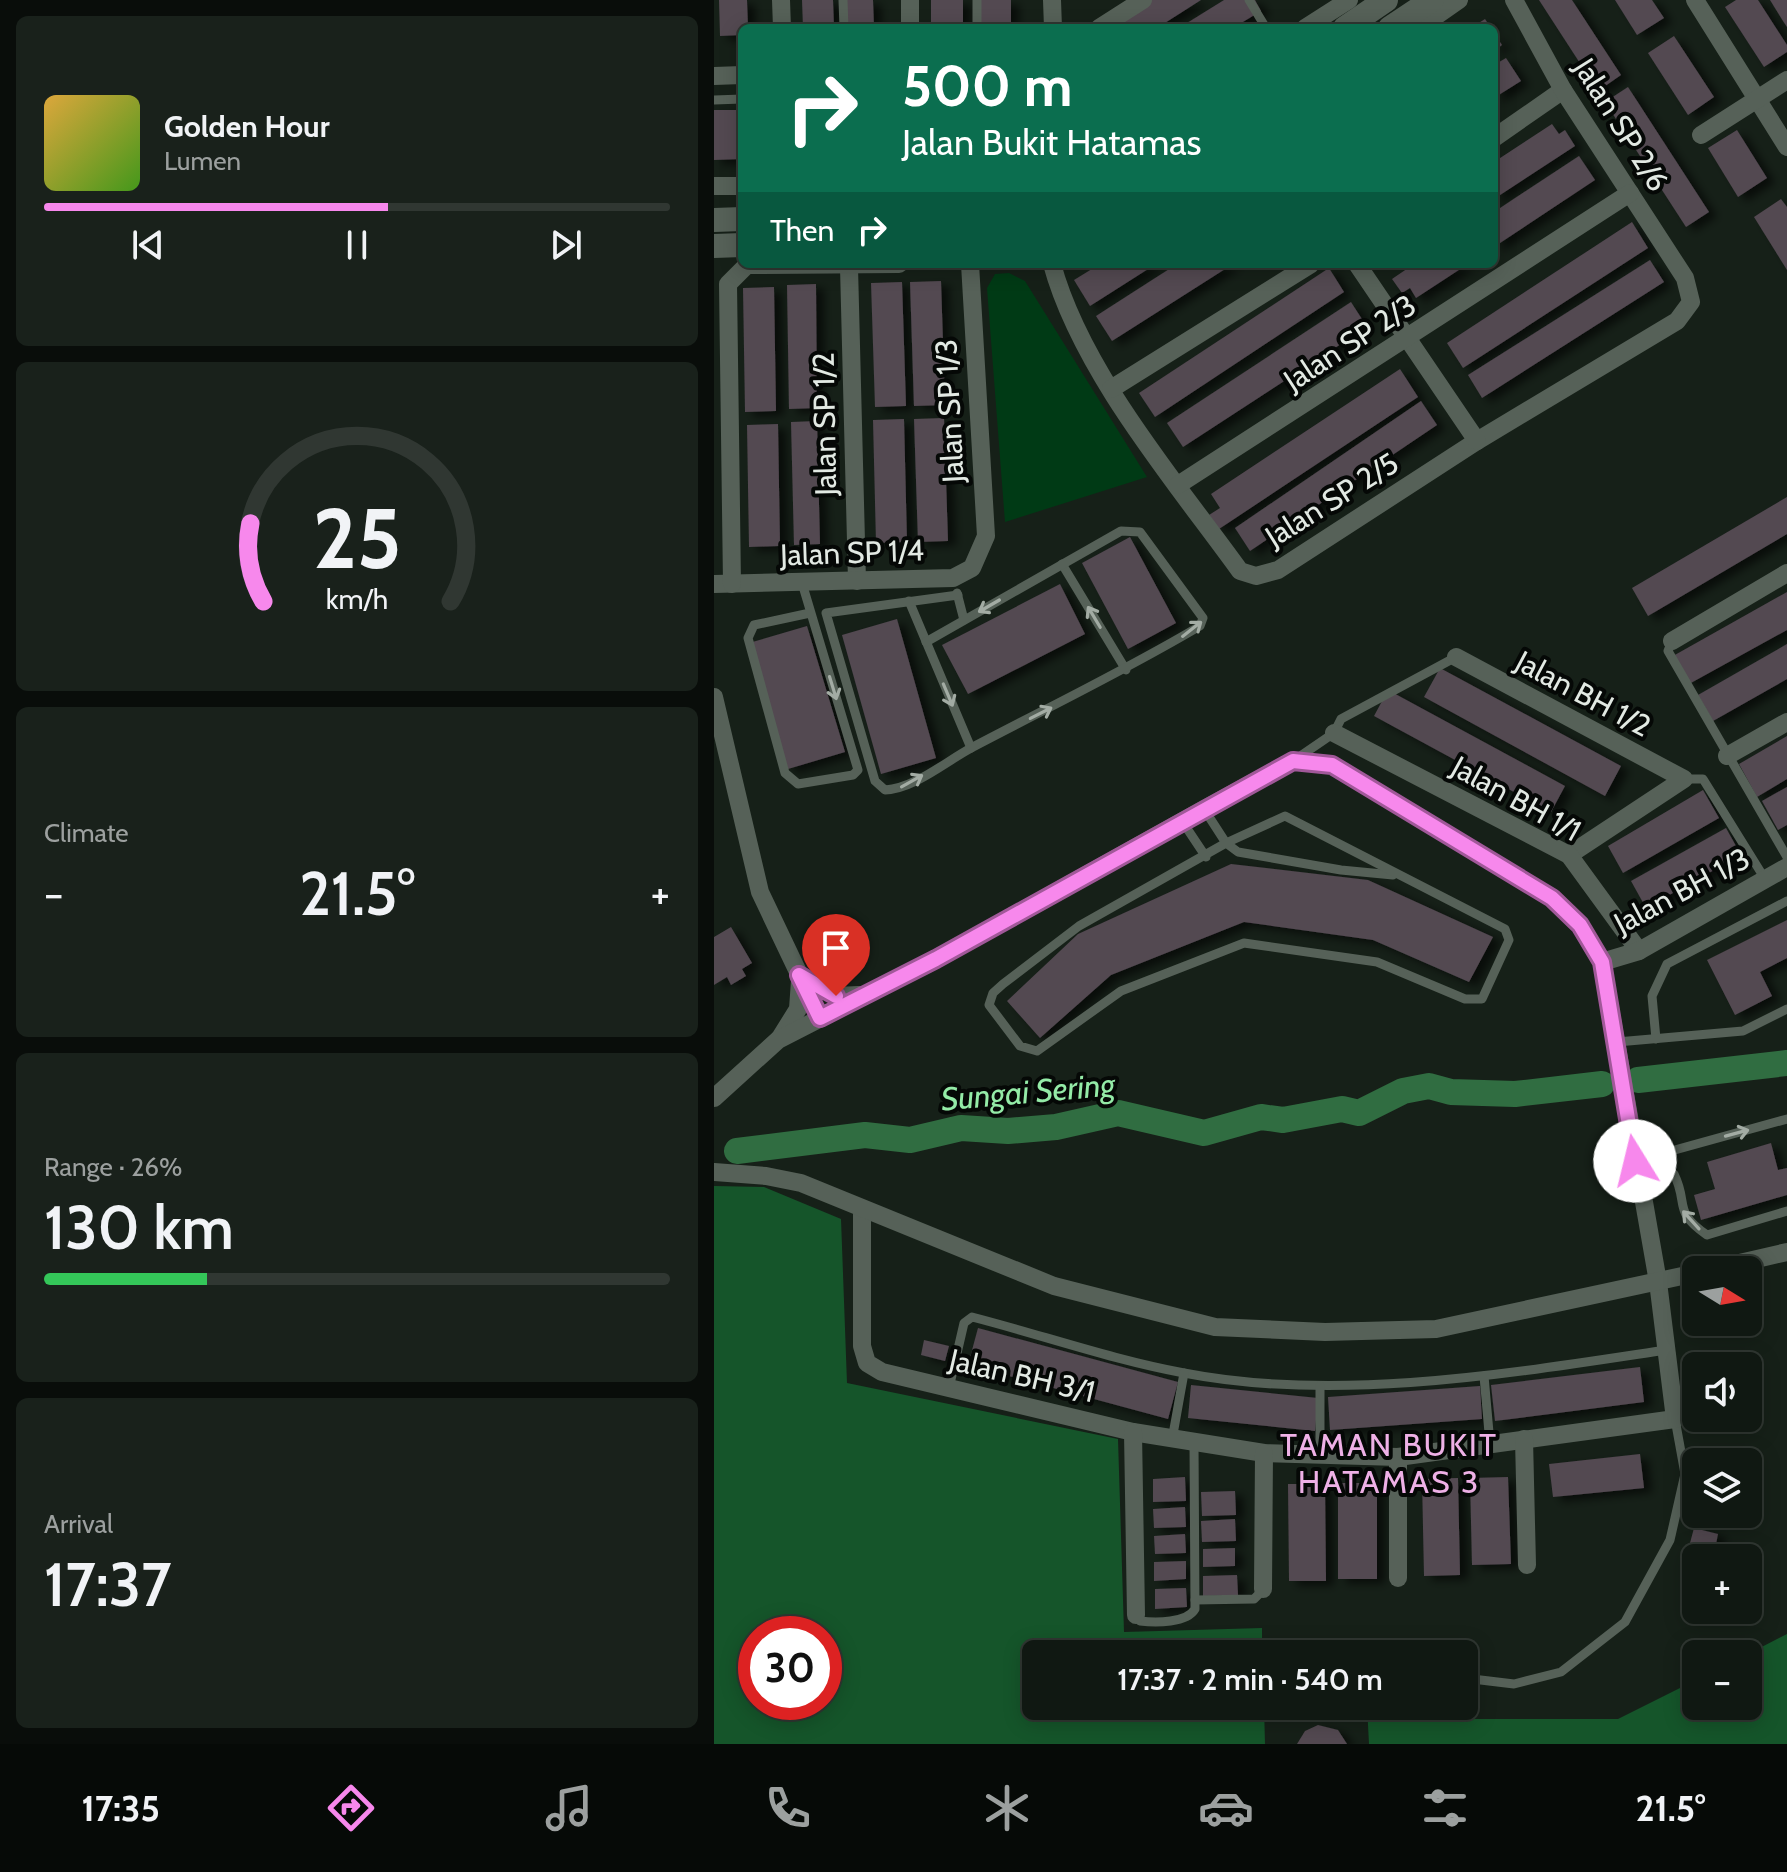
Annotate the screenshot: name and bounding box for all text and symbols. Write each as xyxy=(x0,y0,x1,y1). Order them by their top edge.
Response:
street label: Jalan SP 2/6 xyxy=(1566,51,1677,198)
text: 500 m xyxy=(902,52,1072,120)
icon: right xyxy=(770,56,874,160)
text: Golden Hour xyxy=(164,108,330,145)
text: Jalan Bukit Hatamas xyxy=(902,120,1201,164)
text: Lumen xyxy=(164,145,241,177)
icon: right xyxy=(850,208,894,252)
text: Then xyxy=(770,212,834,249)
icon: previous xyxy=(126,223,170,267)
icon: pause xyxy=(335,223,379,267)
icon: next xyxy=(544,223,588,267)
street label: Jalan SP 2/3 xyxy=(1276,286,1423,399)
street label: Jalan SP 1/3 xyxy=(927,338,972,485)
street label: Jalan SP 1/2 xyxy=(805,352,844,497)
street label: Jalan SP 2/5 xyxy=(1258,444,1405,555)
text: 25 xyxy=(313,488,401,589)
street label: Jalan SP 1/4 xyxy=(778,532,924,574)
text: km/h xyxy=(326,582,388,617)
one-way arrow xyxy=(978,598,1001,614)
one-way arrow xyxy=(1086,606,1102,629)
one-way arrow xyxy=(1180,621,1202,638)
street label: Jalan BH 1/2 xyxy=(1508,642,1657,745)
one-way arrow xyxy=(826,674,841,700)
one-way arrow xyxy=(942,682,957,707)
one-way arrow xyxy=(1028,704,1052,720)
street label: Jalan BH 1/1 xyxy=(1444,748,1587,849)
one-way arrow xyxy=(900,773,923,789)
text: Climate xyxy=(44,817,129,849)
street label: Jalan BH 1/3 xyxy=(1607,839,1756,942)
text: 21.5° xyxy=(299,857,415,930)
text: − xyxy=(44,867,63,920)
text: + xyxy=(651,867,670,920)
pin xyxy=(802,914,870,996)
icon: arrive xyxy=(814,926,858,970)
water label: Sungai Sering xyxy=(939,1064,1118,1119)
position arrow xyxy=(1593,1119,1677,1203)
one-way arrow xyxy=(1724,1124,1750,1139)
text: Range · 26% xyxy=(44,1151,182,1183)
text: 130 km xyxy=(44,1191,234,1264)
one-way arrow xyxy=(1682,1211,1700,1231)
north arrow xyxy=(1682,1256,1762,1336)
map controls xyxy=(1682,1256,1762,1720)
street label: Jalan BH 3/1 xyxy=(945,1341,1099,1410)
button: sound xyxy=(1682,1352,1762,1432)
district label: TAMAN BUKIT HATAMAS 3 xyxy=(1280,1425,1498,1501)
button: layers xyxy=(1682,1448,1762,1528)
text: Arrival xyxy=(44,1508,113,1540)
button: + xyxy=(1682,1544,1762,1624)
text: 17:37 xyxy=(44,1548,172,1621)
speed limit sign: 30 xyxy=(738,1616,842,1720)
button: − xyxy=(1682,1640,1762,1720)
text: 17:37 · 2 min · 540 m xyxy=(1117,1661,1383,1698)
icon: directions xyxy=(323,1780,379,1836)
icon: music xyxy=(541,1780,597,1836)
icon: phone xyxy=(760,1780,816,1836)
icon: climate xyxy=(979,1780,1035,1836)
icon: car xyxy=(1198,1780,1254,1836)
icon: filters xyxy=(1417,1780,1473,1836)
text: 17:35 xyxy=(81,1786,160,1830)
text: 21.5° xyxy=(1635,1786,1706,1830)

